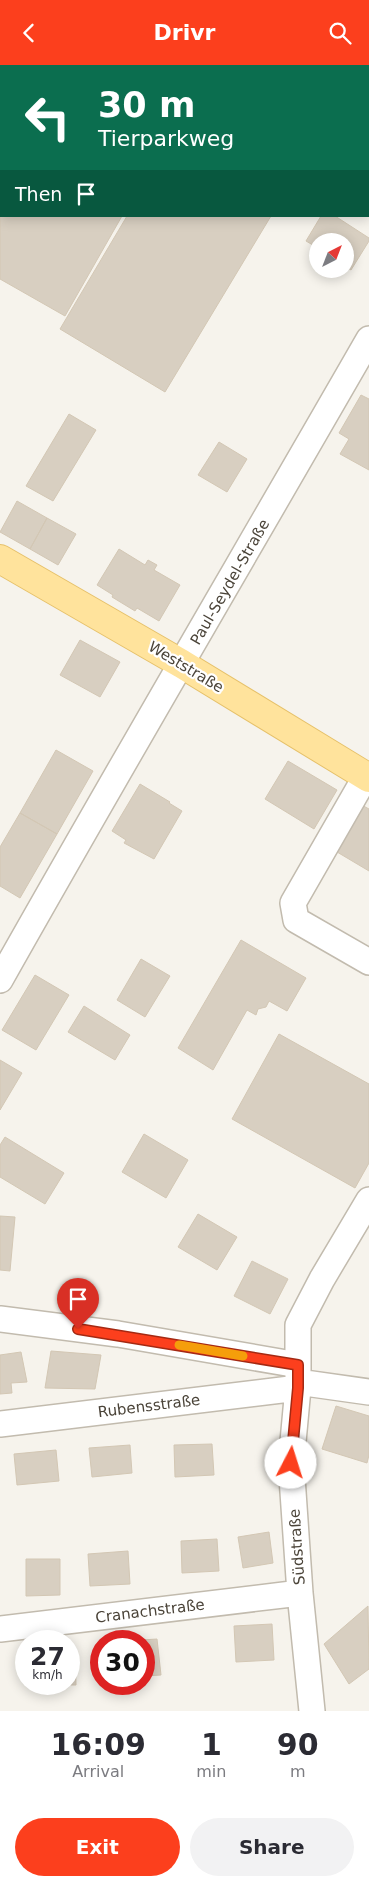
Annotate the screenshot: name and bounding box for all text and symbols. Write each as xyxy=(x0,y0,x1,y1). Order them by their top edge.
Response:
icon: back xyxy=(15,19,43,47)
icon: search xyxy=(326,19,354,47)
text: Drivr xyxy=(154,20,215,45)
icon: left xyxy=(15,85,80,150)
text: 30 m xyxy=(98,85,195,125)
text: Tierparkweg xyxy=(98,126,234,151)
icon: arrive xyxy=(72,180,100,208)
text: Then xyxy=(15,183,62,205)
north arrow xyxy=(309,233,354,277)
map controls xyxy=(309,233,354,278)
street label: Paul-Seydel-Straße xyxy=(187,516,273,648)
street label: Weststraße xyxy=(145,637,227,697)
pin xyxy=(57,1278,99,1329)
icon: arrive xyxy=(64,1285,92,1313)
street label: Rubensstraße xyxy=(97,1391,201,1421)
position arrow xyxy=(264,1436,316,1488)
street label: Südstraße xyxy=(285,1508,309,1586)
street label: Cranachstraße xyxy=(94,1595,206,1627)
speed limit sign: 30 xyxy=(90,1630,155,1695)
text: 27 xyxy=(30,1642,65,1671)
text: km/h xyxy=(32,1668,63,1682)
text: 16:09 xyxy=(50,1727,146,1762)
text: 1 xyxy=(201,1727,222,1762)
text: 90 xyxy=(277,1727,319,1762)
text: Arrival xyxy=(72,1762,124,1781)
text: min xyxy=(196,1762,226,1781)
text: m xyxy=(290,1762,306,1781)
button: Exit xyxy=(15,1818,180,1876)
button: Share xyxy=(190,1818,354,1876)

